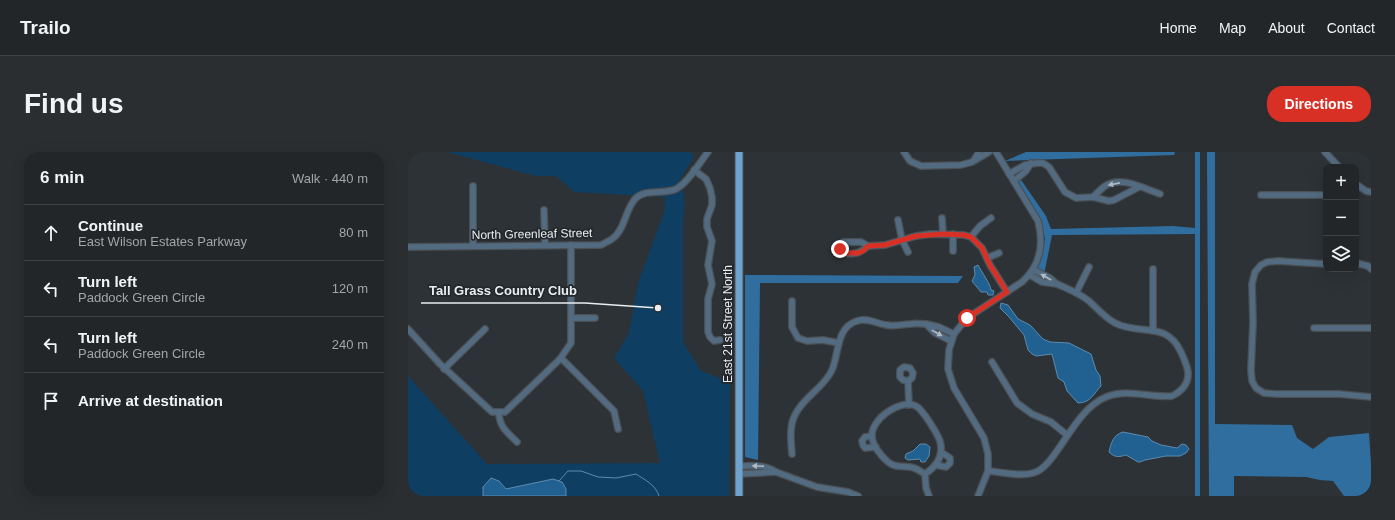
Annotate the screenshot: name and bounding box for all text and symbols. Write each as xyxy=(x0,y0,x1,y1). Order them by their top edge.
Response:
text: Trailo xyxy=(20,17,71,38)
text: Home xyxy=(1160,20,1197,36)
text: Map xyxy=(1219,20,1246,36)
text: About xyxy=(1268,20,1305,36)
text: Contact xyxy=(1327,20,1375,36)
button: Directions xyxy=(1267,86,1371,122)
text: Find us xyxy=(24,88,124,119)
map controls xyxy=(1323,164,1359,272)
button: + xyxy=(1323,164,1359,200)
text: 6 min xyxy=(40,168,84,187)
text: Walk · 440 m xyxy=(292,171,368,186)
one-way arrow xyxy=(1108,181,1120,187)
button: − xyxy=(1323,200,1359,236)
text: Continue xyxy=(78,217,143,234)
icon: ahead xyxy=(40,222,62,244)
text: 80 m xyxy=(339,225,368,240)
street label: North Greenleaf Street xyxy=(472,226,593,242)
text: East Wilson Estates Parkway xyxy=(78,234,247,249)
button: layers xyxy=(1323,236,1359,272)
route end xyxy=(831,240,849,258)
street label: East 21st Street North xyxy=(721,265,735,383)
text: Turn left xyxy=(78,273,137,290)
one-way arrow xyxy=(1040,273,1052,280)
icon: left xyxy=(40,278,62,300)
callout: Tall Grass Country Club xyxy=(421,278,585,303)
text: 120 m xyxy=(332,281,368,296)
text: Tall Grass Country Club xyxy=(429,283,577,298)
text: Paddock Green Circle xyxy=(78,290,205,305)
route start xyxy=(958,309,976,327)
text: Turn left xyxy=(78,329,137,346)
one-way arrow xyxy=(931,330,943,337)
icon: left xyxy=(40,334,62,356)
text: 240 m xyxy=(332,337,368,352)
text: Paddock Green Circle xyxy=(78,346,205,361)
icon: arrive xyxy=(40,390,62,412)
text: Arrive at destination xyxy=(78,392,223,409)
one-way arrow xyxy=(752,463,764,470)

